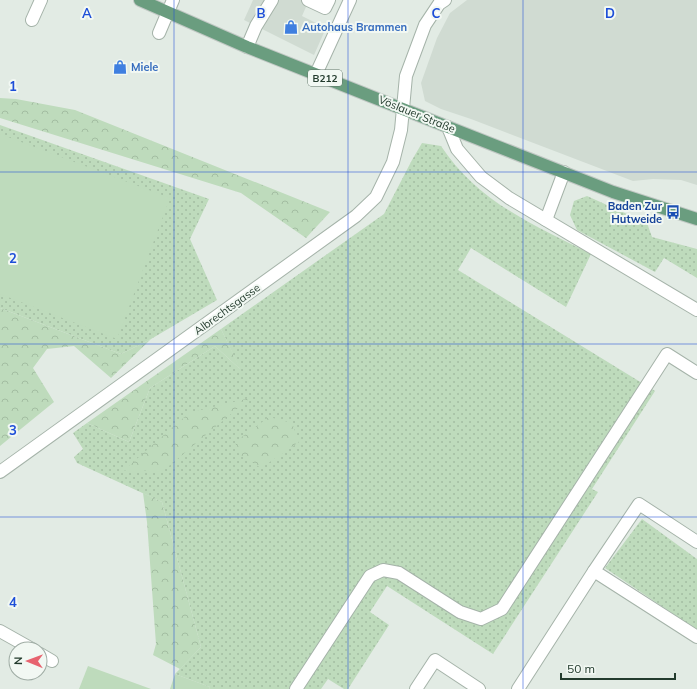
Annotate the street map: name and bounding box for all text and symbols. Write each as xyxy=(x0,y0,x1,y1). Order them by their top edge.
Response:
text: A xyxy=(82,5,92,21)
text: B xyxy=(257,5,266,21)
text: C xyxy=(432,5,441,21)
text: D xyxy=(605,5,615,21)
shop icon: Autohaus Brammen xyxy=(283,19,299,35)
place label: Autohaus Brammen xyxy=(302,20,407,34)
shop icon: Miele xyxy=(112,59,128,75)
place label: Miele xyxy=(131,60,158,74)
road number: B212 xyxy=(308,70,342,86)
text: 1 xyxy=(9,78,17,94)
street label: Vöslauer Straße xyxy=(377,92,457,136)
place label: Baden Zur Hutweide xyxy=(608,199,663,226)
bus stop icon: Baden Zur Hutweide xyxy=(665,204,681,220)
text: 2 xyxy=(9,250,17,266)
street label: Albrechtsgasse xyxy=(191,280,263,338)
text: 3 xyxy=(9,422,17,438)
text: 4 xyxy=(9,594,17,610)
north arrow xyxy=(8,641,48,681)
scale bar xyxy=(561,655,675,681)
text: N xyxy=(11,657,25,665)
text: 50 m xyxy=(567,661,595,676)

